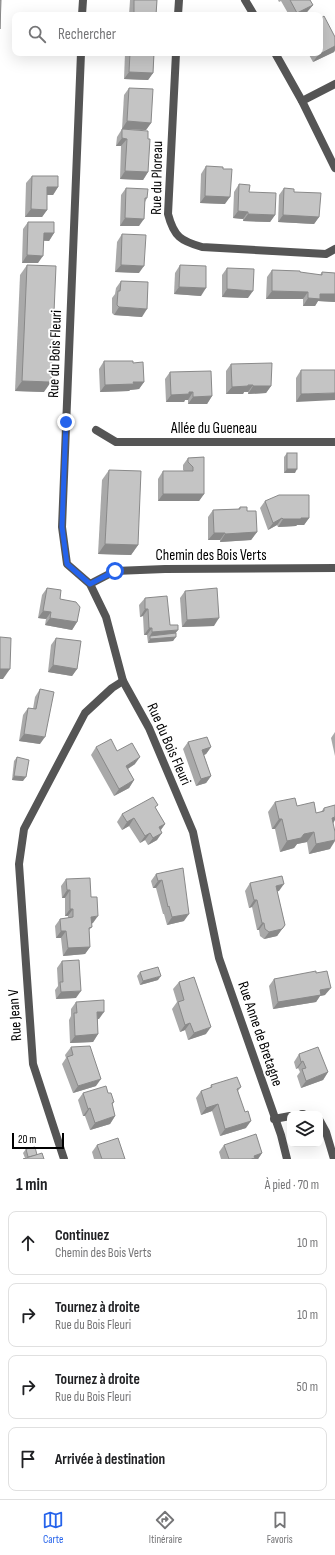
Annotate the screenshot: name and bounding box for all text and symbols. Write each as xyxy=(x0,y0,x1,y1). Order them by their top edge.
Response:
search box xyxy=(12,12,323,56)
icon: search xyxy=(26,23,48,45)
text: Rechercher xyxy=(58,25,116,44)
street label: Rue du Ploreau xyxy=(147,141,167,215)
street label: Rue du Bois Fleuri xyxy=(44,310,66,398)
route end xyxy=(57,413,75,431)
street label: Allée du Gueneau xyxy=(170,419,257,438)
street label: Chemin des Bois Verts xyxy=(155,546,267,565)
route start xyxy=(106,562,124,580)
street label: Rue du Bois Fleuri xyxy=(142,700,196,788)
street label: Rue Anne de Bretagne xyxy=(233,979,287,1089)
street label: Rue Jean V xyxy=(4,988,26,1042)
map controls xyxy=(287,1111,323,1147)
button: layers xyxy=(287,1111,323,1147)
scale bar xyxy=(12,1131,64,1150)
text: 20 m xyxy=(18,1133,36,1146)
text: 1 min xyxy=(16,1175,48,1195)
text: À pied · 70 m xyxy=(265,1177,319,1193)
text: Continuez xyxy=(55,1226,109,1245)
icon: ahead xyxy=(17,1232,39,1254)
text: 10 m xyxy=(297,1235,318,1251)
text: Chemin des Bois Verts xyxy=(55,1245,151,1261)
text: Tournez à droite xyxy=(55,1298,140,1317)
icon: right xyxy=(17,1304,39,1326)
text: 10 m xyxy=(297,1307,318,1323)
text: Rue du Bois Fleuri xyxy=(55,1317,131,1333)
text: Tournez à droite xyxy=(55,1370,140,1389)
icon: right xyxy=(17,1376,39,1398)
text: 50 m xyxy=(297,1379,318,1395)
text: Rue du Bois Fleuri xyxy=(55,1389,131,1405)
icon: arrive xyxy=(17,1448,39,1470)
text: Arrivée à destination xyxy=(55,1450,165,1469)
tab: Carte xyxy=(42,1509,64,1546)
tab: Itinéraire xyxy=(149,1509,182,1546)
tab: Favoris xyxy=(267,1509,293,1546)

